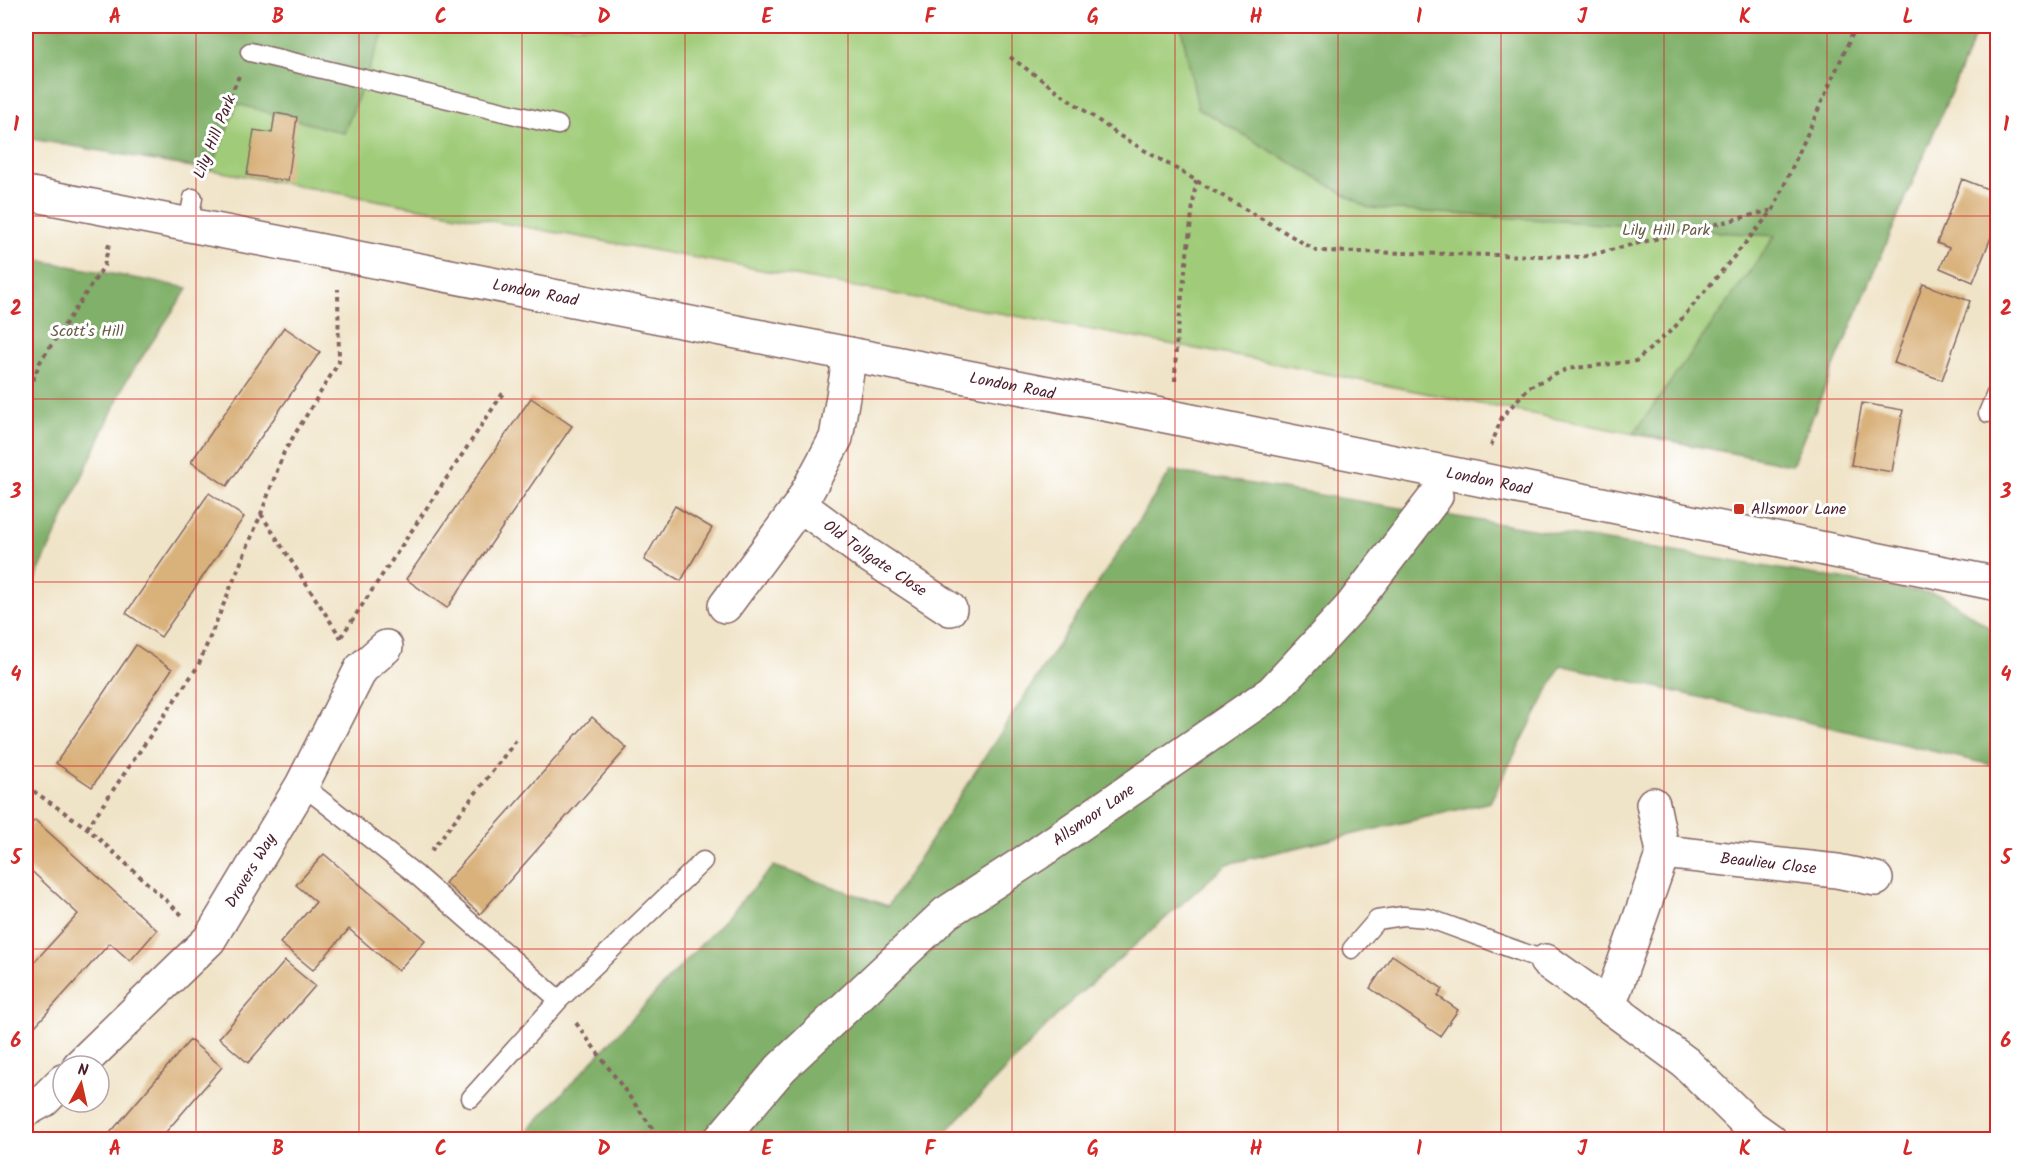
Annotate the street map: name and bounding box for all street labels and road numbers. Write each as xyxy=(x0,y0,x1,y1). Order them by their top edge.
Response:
street label: Lily Hill Park xyxy=(187,91,243,183)
street label: London Road xyxy=(490,272,581,313)
street label: London Road xyxy=(967,365,1058,407)
street label: London Road xyxy=(1444,460,1535,502)
street label: Old Tollgate Close xyxy=(818,513,932,603)
street label: Allsmoor Lane xyxy=(1047,778,1140,852)
street label: Drovers Way xyxy=(219,828,283,913)
street label: Beaulieu Close xyxy=(1719,846,1818,881)

